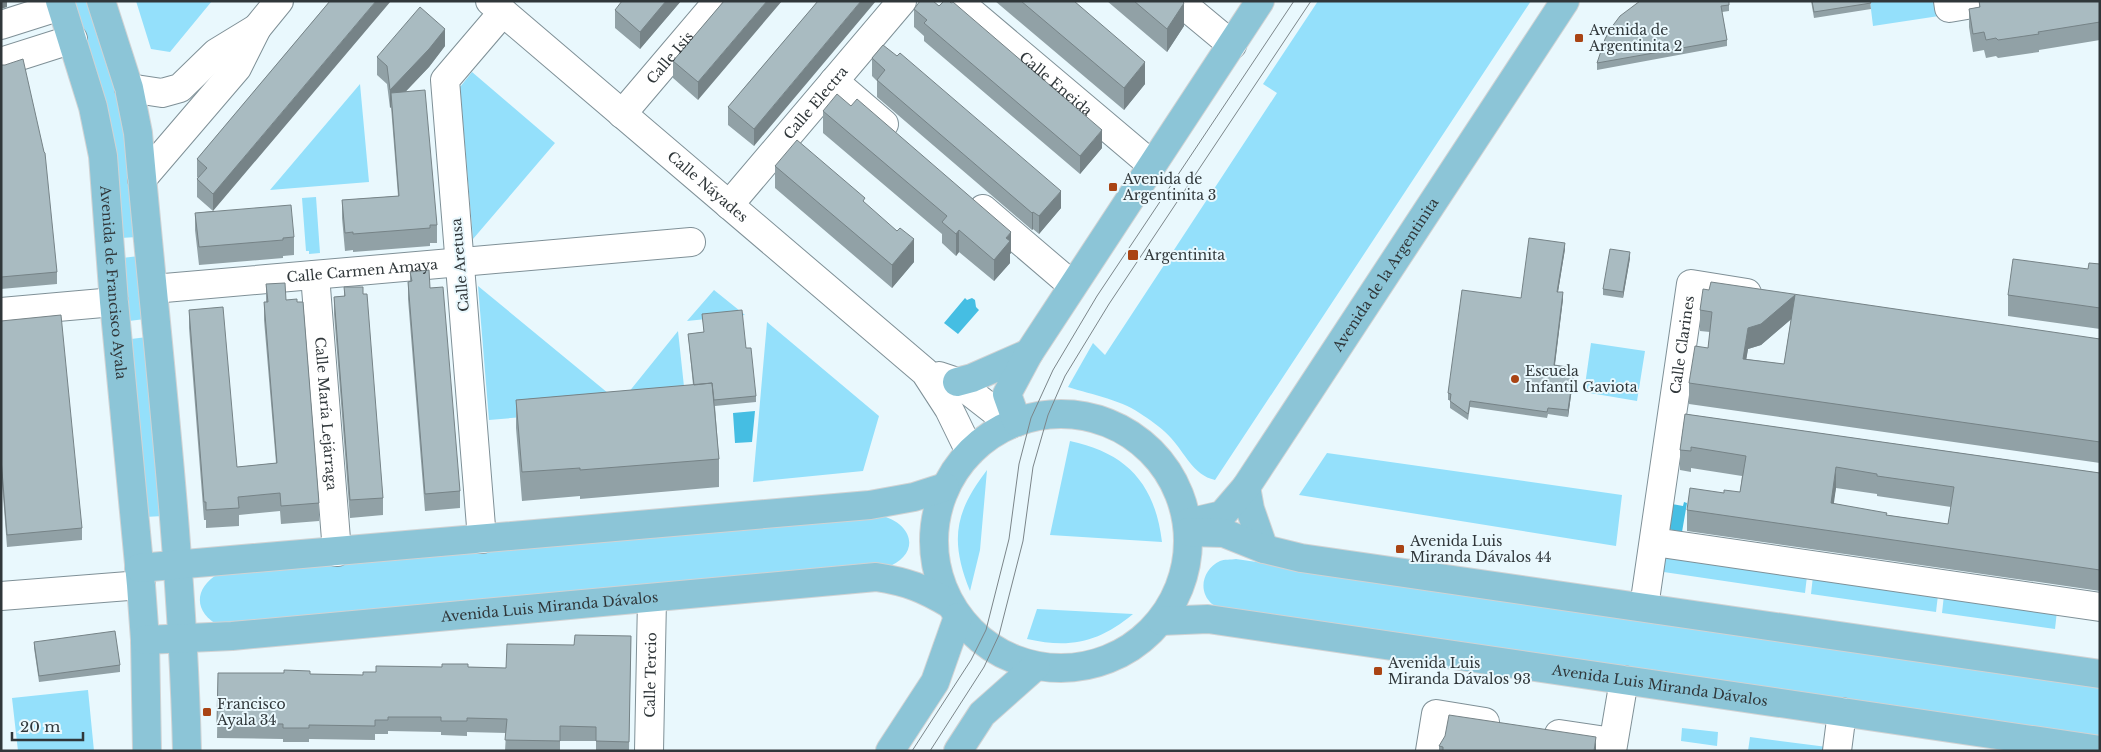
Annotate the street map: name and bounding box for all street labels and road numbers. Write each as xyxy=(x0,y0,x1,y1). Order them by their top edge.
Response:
street label: Calle Isis xyxy=(643,28,697,88)
street label: Calle Eneida xyxy=(1016,48,1096,120)
street label: Calle Electra xyxy=(780,62,852,143)
street label: Calle Náyades xyxy=(664,147,752,226)
street label: Avenida de Francisco Ayala xyxy=(96,184,130,380)
street label: Avenida de la Argentinita xyxy=(1328,194,1443,356)
street label: Calle Aretusa xyxy=(447,217,473,312)
street label: Calle Carmen Amaya xyxy=(286,255,439,286)
street label: Calle Clarines xyxy=(1666,294,1698,395)
street label: Calle María Lejárraga xyxy=(311,336,341,491)
street label: Avenida Luis Miranda Dávalos xyxy=(439,588,659,626)
street label: Calle Tercio xyxy=(641,632,660,718)
street label: Avenida Luis Miranda Dávalos xyxy=(1550,661,1769,710)

